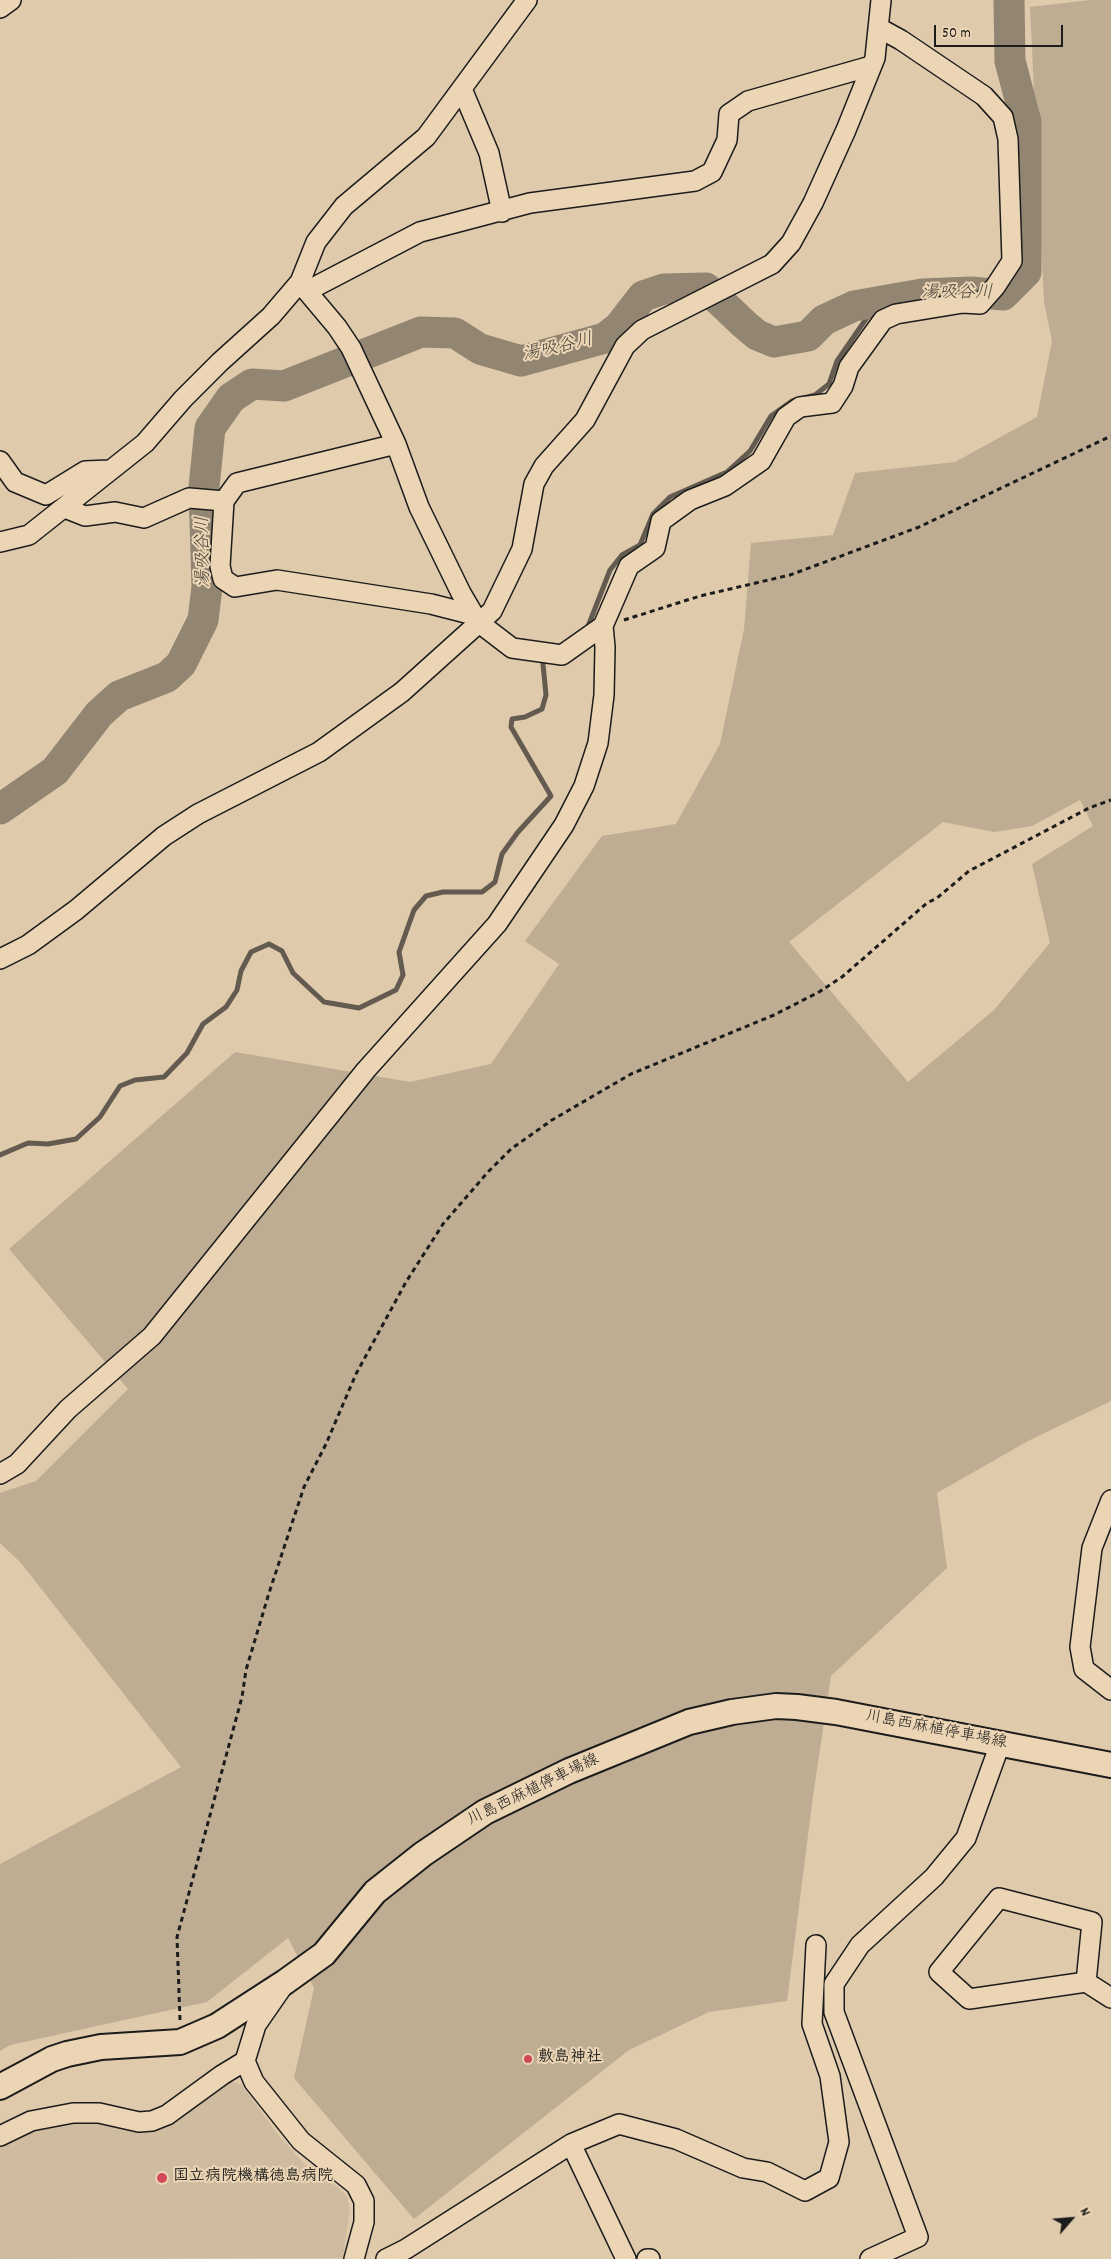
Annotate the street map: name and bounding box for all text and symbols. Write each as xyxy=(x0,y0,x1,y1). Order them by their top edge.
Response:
scale bar xyxy=(936,15,1065,47)
text: 50 m xyxy=(942,23,971,45)
water label: 湯吸谷川 xyxy=(921,284,993,306)
water label: 湯吸谷川 xyxy=(520,330,596,368)
water label: 湯吸谷川 xyxy=(194,516,216,588)
street label: 川島西麻植停車場線 xyxy=(863,1708,1009,1754)
street label: 川島西麻植停車場線 xyxy=(465,1751,603,1831)
place label: 敷島神社 xyxy=(538,2049,602,2069)
marker: 敷島神社 xyxy=(522,2053,534,2065)
place label: 国立病院機構徳島病院 xyxy=(173,2168,333,2188)
marker: 国立病院機構徳島病院 xyxy=(155,2171,169,2185)
north arrow xyxy=(1046,2194,1096,2244)
text: N xyxy=(1074,2205,1095,2220)

